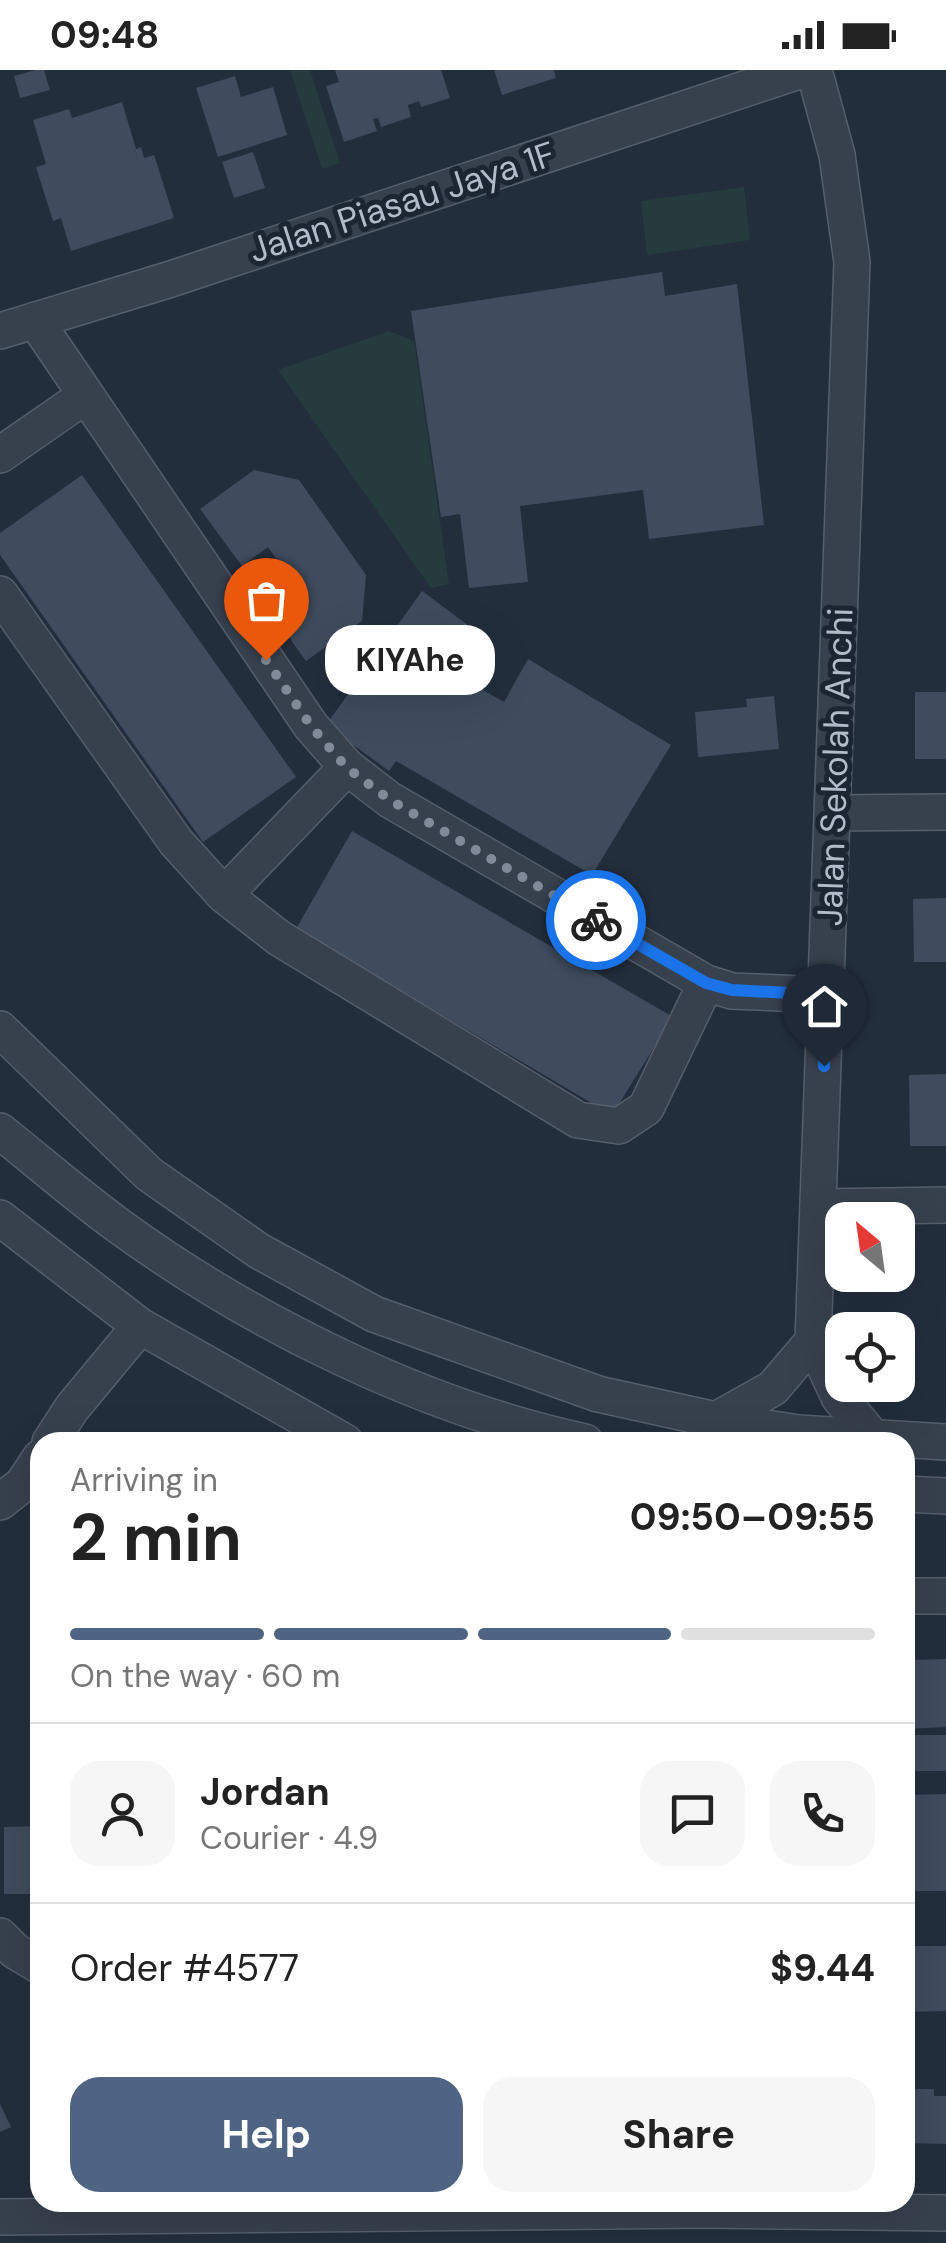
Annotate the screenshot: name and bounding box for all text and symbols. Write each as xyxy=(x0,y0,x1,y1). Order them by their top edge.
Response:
text: 09:48 xyxy=(50,10,159,60)
street label: Jalan Piasau Jaya 1F xyxy=(243,131,561,273)
pin xyxy=(224,558,309,661)
icon: bag xyxy=(239,573,294,628)
street label: Jalan Sekolah Anchi xyxy=(806,607,864,927)
callout: KIYAhe xyxy=(326,625,496,695)
text: KIYAhe xyxy=(356,639,465,681)
courier xyxy=(546,870,646,970)
icon: bike xyxy=(569,893,624,948)
pin xyxy=(782,964,867,1067)
icon: home xyxy=(797,979,852,1034)
north arrow xyxy=(825,1202,915,1292)
map controls xyxy=(825,1202,915,1402)
button: locate xyxy=(825,1312,915,1402)
text: Arriving in xyxy=(70,1459,218,1501)
text: 09:50–09:55 xyxy=(630,1492,875,1542)
text: 2 min xyxy=(70,1496,242,1580)
text: On the way · 60 m xyxy=(70,1655,340,1697)
button: person xyxy=(70,1761,175,1866)
button: chat xyxy=(640,1761,745,1866)
button: phone xyxy=(770,1761,875,1866)
text: Jordan xyxy=(200,1767,330,1817)
text: Courier · 4.9 xyxy=(200,1817,378,1859)
text: Order #4577 xyxy=(70,1943,299,1993)
text: $9.44 xyxy=(770,1943,875,1993)
button: Help xyxy=(70,2077,463,2192)
button: Share xyxy=(483,2077,875,2192)

